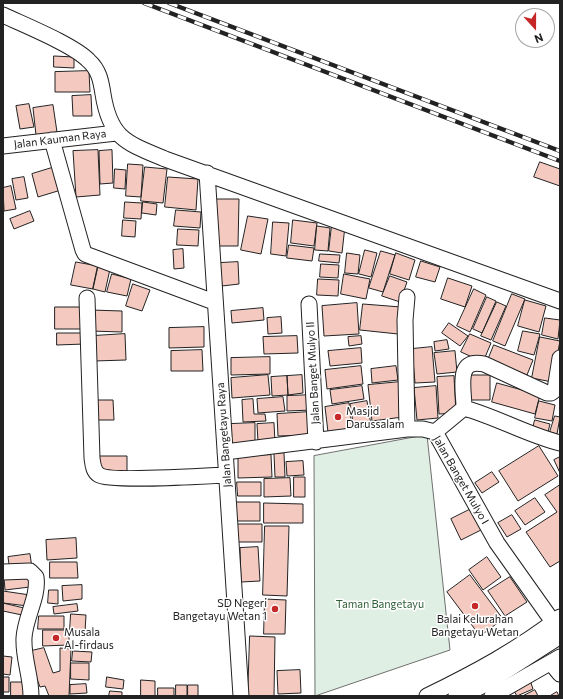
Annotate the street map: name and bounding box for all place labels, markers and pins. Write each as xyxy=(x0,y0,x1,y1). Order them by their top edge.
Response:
place label: Masjid Darussalam xyxy=(346,404,404,430)
marker: Masjid Darussalam xyxy=(333,412,343,422)
place label: SD Negeri Bangetayu Wetan 1 xyxy=(173,596,267,622)
marker: Balai Kelurahan Bangetayu Wetan xyxy=(470,601,480,611)
marker: SD Negeri Bangetayu Wetan 1 xyxy=(270,604,280,614)
place label: Balai Kelurahan Bangetayu Wetan xyxy=(431,612,519,638)
place label: Musala Al-firdaus xyxy=(64,625,114,651)
marker: Musala Al-firdaus xyxy=(51,633,61,643)

